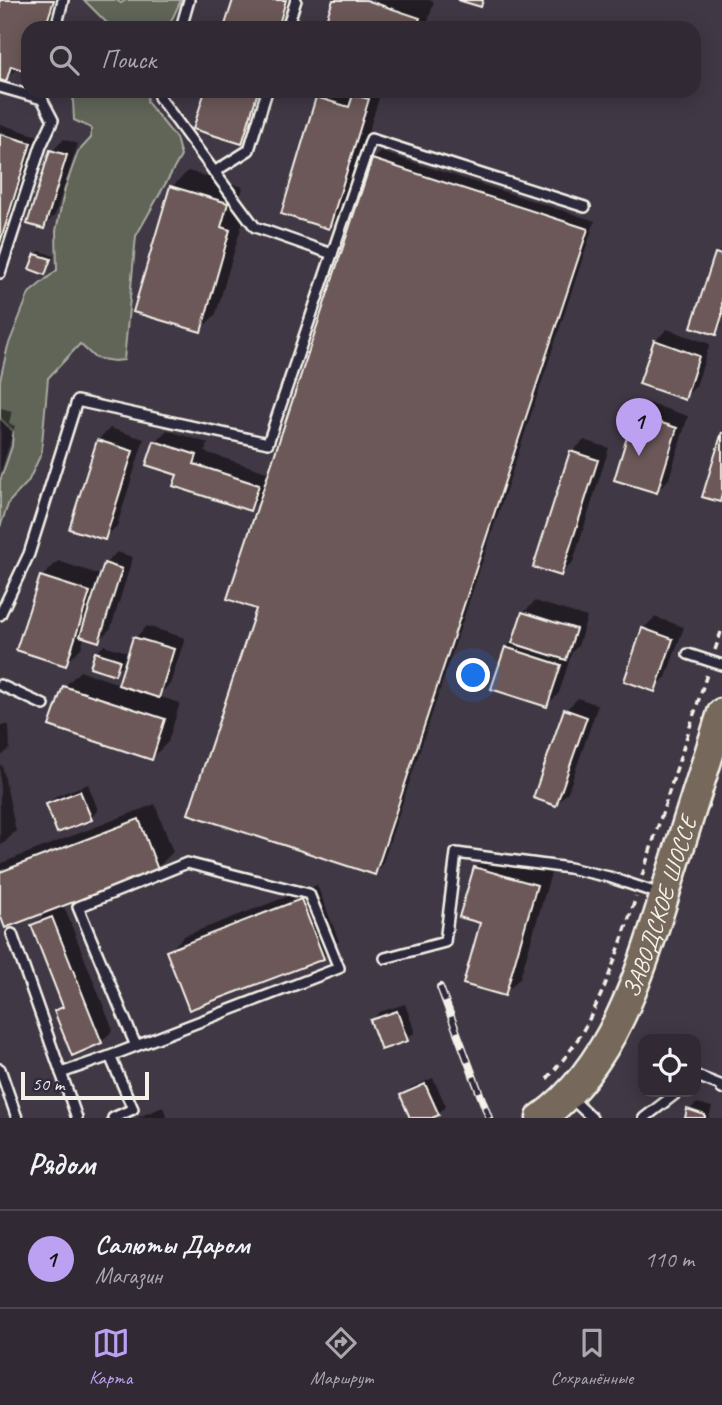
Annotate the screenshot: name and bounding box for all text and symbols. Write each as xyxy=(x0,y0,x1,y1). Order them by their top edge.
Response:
search box xyxy=(21,21,701,98)
icon: search xyxy=(45,41,83,79)
text: Поиск xyxy=(101,43,156,76)
pin: 1 xyxy=(616,398,662,456)
your location xyxy=(456,658,490,692)
street label: ЗАВОДСКОЕ ШОССЕ xyxy=(616,810,704,1002)
map controls xyxy=(638,1034,701,1097)
button: locate xyxy=(638,1034,701,1097)
scale bar xyxy=(21,1069,149,1101)
text: 50 m xyxy=(32,1072,64,1096)
text: Рядом xyxy=(28,1145,95,1183)
text: Салюты Даром xyxy=(95,1228,250,1261)
text: 1 xyxy=(46,1245,56,1274)
text: 110 m xyxy=(645,1245,694,1274)
text: Магазин xyxy=(95,1261,162,1290)
tab: Карта xyxy=(89,1324,132,1390)
tab: Маршрут xyxy=(310,1324,373,1390)
tab: Сохранённые xyxy=(551,1324,633,1390)

